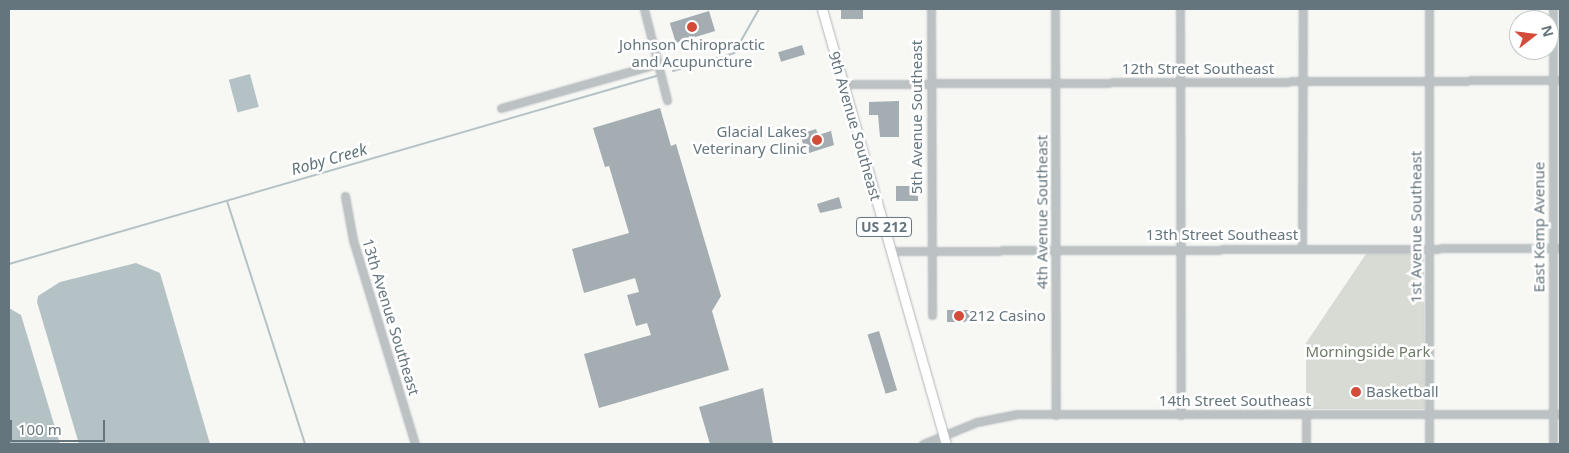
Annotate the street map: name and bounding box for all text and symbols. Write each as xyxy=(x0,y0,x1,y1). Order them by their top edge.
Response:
north arrow xyxy=(1509,10,1559,60)
marker: Johnson Chiropractic and Acupuncture xyxy=(686,21,698,33)
text: N xyxy=(1537,23,1559,39)
place label: Johnson Chiropractic and Acupuncture xyxy=(619,35,765,70)
street label: 5th Avenue Southeast xyxy=(908,40,926,194)
street label: 9th Avenue Southeast xyxy=(825,49,885,203)
street label: 12th Street Southeast xyxy=(1122,60,1274,78)
place label: Glacial Lakes Veterinary Clinic xyxy=(693,122,807,157)
marker: Glacial Lakes Veterinary Clinic xyxy=(811,134,823,146)
street label: 4th Avenue Southeast xyxy=(1033,135,1051,289)
water label: Roby Creek xyxy=(289,139,369,179)
street label: 1st Avenue Southeast xyxy=(1407,151,1425,303)
street label: East Kemp Avenue xyxy=(1530,162,1548,292)
road number: US 212 xyxy=(855,216,913,238)
street label: 13th Street Southeast xyxy=(1146,226,1298,244)
street label: 13th Avenue Southeast xyxy=(359,236,423,398)
place label: 212 Casino xyxy=(969,307,1046,325)
marker: 212 Casino xyxy=(953,310,965,322)
park label: Morningside Park xyxy=(1306,343,1430,361)
place label: Basketball xyxy=(1366,383,1439,401)
marker: Basketball xyxy=(1350,386,1362,398)
street label: 14th Street Southeast xyxy=(1159,392,1311,410)
scale bar xyxy=(12,410,108,442)
text: 100 m xyxy=(18,419,62,439)

